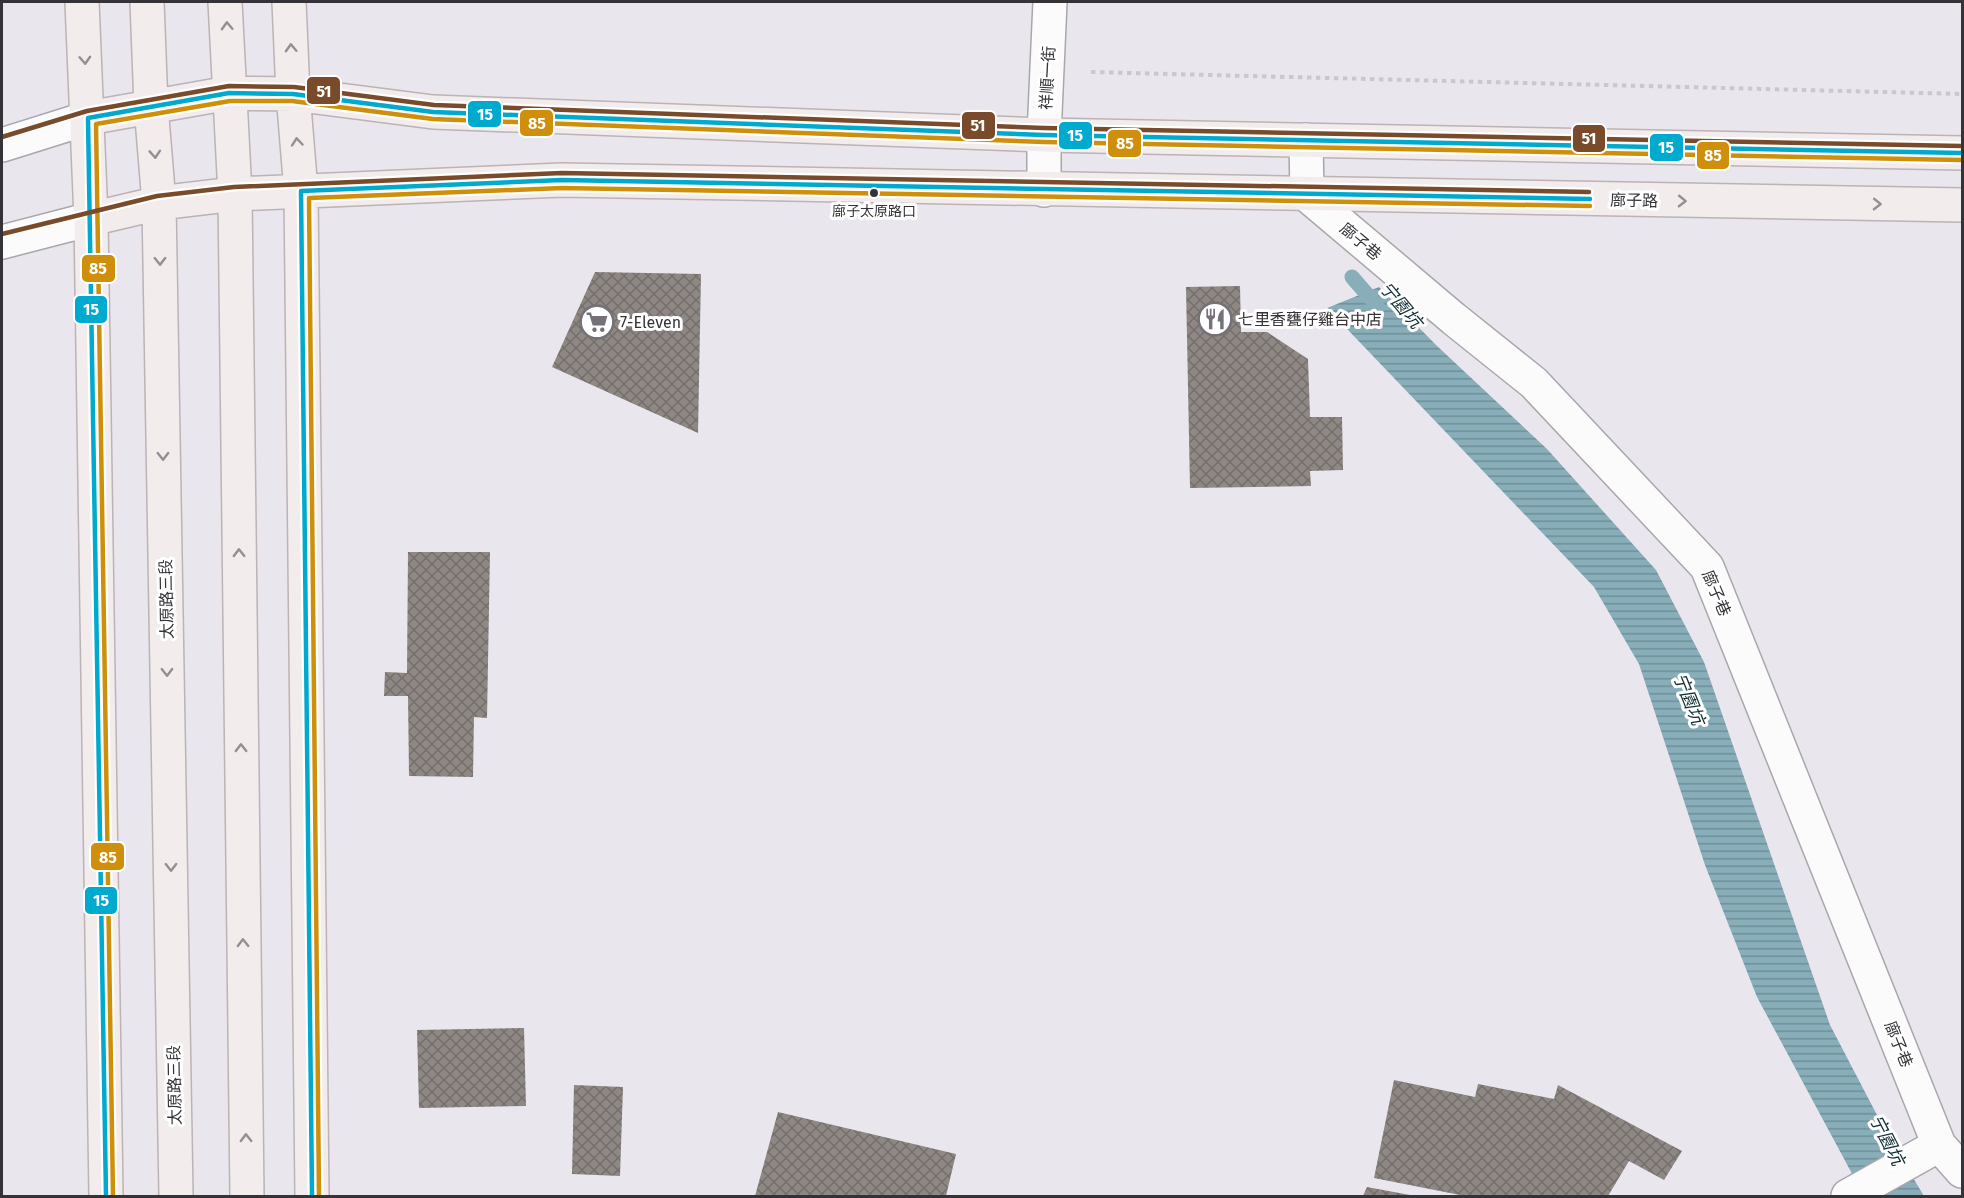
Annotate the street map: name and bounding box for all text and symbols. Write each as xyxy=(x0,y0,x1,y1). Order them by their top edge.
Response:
one-way arrow xyxy=(220,22,233,31)
one-way arrow xyxy=(284,43,297,52)
street label: 祥順一街 xyxy=(1036,46,1059,110)
one-way arrow xyxy=(78,55,91,64)
line badge: 51 xyxy=(306,76,341,105)
text: 51 xyxy=(316,82,332,101)
line badge: 15 xyxy=(467,100,502,128)
text: 15 xyxy=(477,105,493,124)
line badge: 85 xyxy=(519,109,554,137)
line badge: 51 xyxy=(961,111,996,140)
text: 85 xyxy=(528,114,546,133)
text: 51 xyxy=(970,116,986,135)
line badge: 15 xyxy=(1058,121,1093,150)
line badge: 51 xyxy=(1572,124,1606,153)
text: 15 xyxy=(1067,126,1083,145)
line badge: 85 xyxy=(1107,129,1142,158)
text: 51 xyxy=(1581,129,1597,148)
line badge: 15 xyxy=(1649,133,1684,162)
text: 85 xyxy=(1116,134,1134,153)
one-way arrow xyxy=(291,138,304,147)
text: 15 xyxy=(1658,138,1674,157)
line badge: 85 xyxy=(1696,141,1730,170)
text: 85 xyxy=(1704,146,1722,165)
one-way arrow xyxy=(148,150,161,159)
marker: 廍子太原路口 xyxy=(868,187,880,199)
street label: 廍子路 xyxy=(1610,191,1658,210)
one-way arrow xyxy=(1677,194,1686,207)
one-way arrow xyxy=(1872,198,1881,210)
place label: 廍子太原路口 xyxy=(832,203,916,220)
street label: 廍子巷 xyxy=(1336,219,1385,264)
line badge: 85 xyxy=(81,254,116,283)
one-way arrow xyxy=(153,257,166,266)
text: 85 xyxy=(89,259,107,278)
water label: 宁園坑 xyxy=(1375,277,1429,335)
line badge: 15 xyxy=(74,295,108,324)
text: 15 xyxy=(83,300,99,319)
restaurant icon: 七里香甕仔雞台中店 xyxy=(1197,301,1233,337)
supermarket icon: 7-Eleven xyxy=(579,304,615,340)
place label: 七里香甕仔雞台中店 xyxy=(1238,310,1382,329)
place label: 7-Eleven xyxy=(620,313,681,332)
one-way arrow xyxy=(157,452,169,461)
one-way arrow xyxy=(233,549,245,558)
street label: 太原路三段 xyxy=(156,559,177,639)
street label: 廍子巷 xyxy=(1698,567,1735,619)
one-way arrow xyxy=(161,668,173,677)
water label: 宁園坑 xyxy=(1669,670,1710,731)
one-way arrow xyxy=(235,744,247,753)
line badge: 85 xyxy=(90,842,125,871)
text: 85 xyxy=(99,848,117,867)
one-way arrow xyxy=(164,863,177,872)
line badge: 15 xyxy=(84,886,118,915)
text: 15 xyxy=(93,891,109,910)
one-way arrow xyxy=(237,939,249,948)
street label: 廍子巷 xyxy=(1881,1018,1916,1070)
street label: 太原路三段 xyxy=(164,1045,185,1125)
water label: 宁園坑 xyxy=(1865,1111,1910,1172)
one-way arrow xyxy=(240,1134,252,1143)

